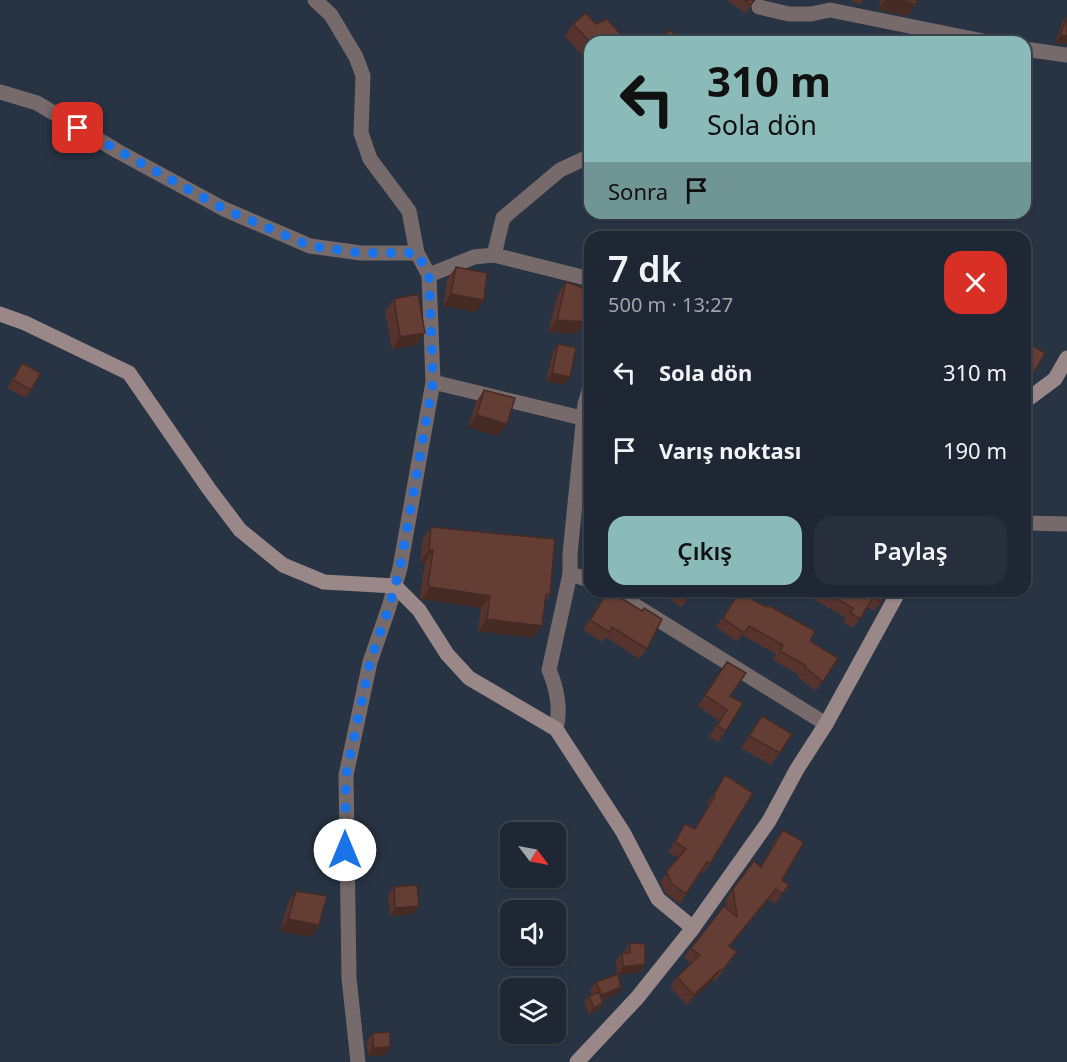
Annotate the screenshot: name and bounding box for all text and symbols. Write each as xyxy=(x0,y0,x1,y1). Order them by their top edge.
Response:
text: 310 m xyxy=(707,52,831,109)
icon: left xyxy=(608,60,686,138)
pin xyxy=(52,102,103,153)
text: Sola dön xyxy=(707,106,817,143)
icon: arrive xyxy=(61,111,94,144)
icon: arrive xyxy=(680,174,713,207)
text: Sonra xyxy=(608,176,668,206)
text: 7 dk xyxy=(608,244,682,293)
button: close xyxy=(944,251,1007,314)
text: 500 m · 13:27 xyxy=(608,291,733,318)
icon: left xyxy=(608,356,641,389)
text: Sola dön xyxy=(659,357,752,387)
text: 310 m xyxy=(943,357,1007,387)
icon: arrive xyxy=(608,434,641,467)
text: Varış noktası xyxy=(659,435,801,465)
text: 190 m xyxy=(943,435,1007,465)
button: Çıkış xyxy=(608,516,802,585)
button: Paylaş xyxy=(814,516,1007,585)
position arrow xyxy=(313,818,377,882)
north arrow xyxy=(500,822,566,888)
map controls xyxy=(500,822,566,1044)
button: sound xyxy=(500,900,566,966)
button: layers xyxy=(500,978,566,1044)

